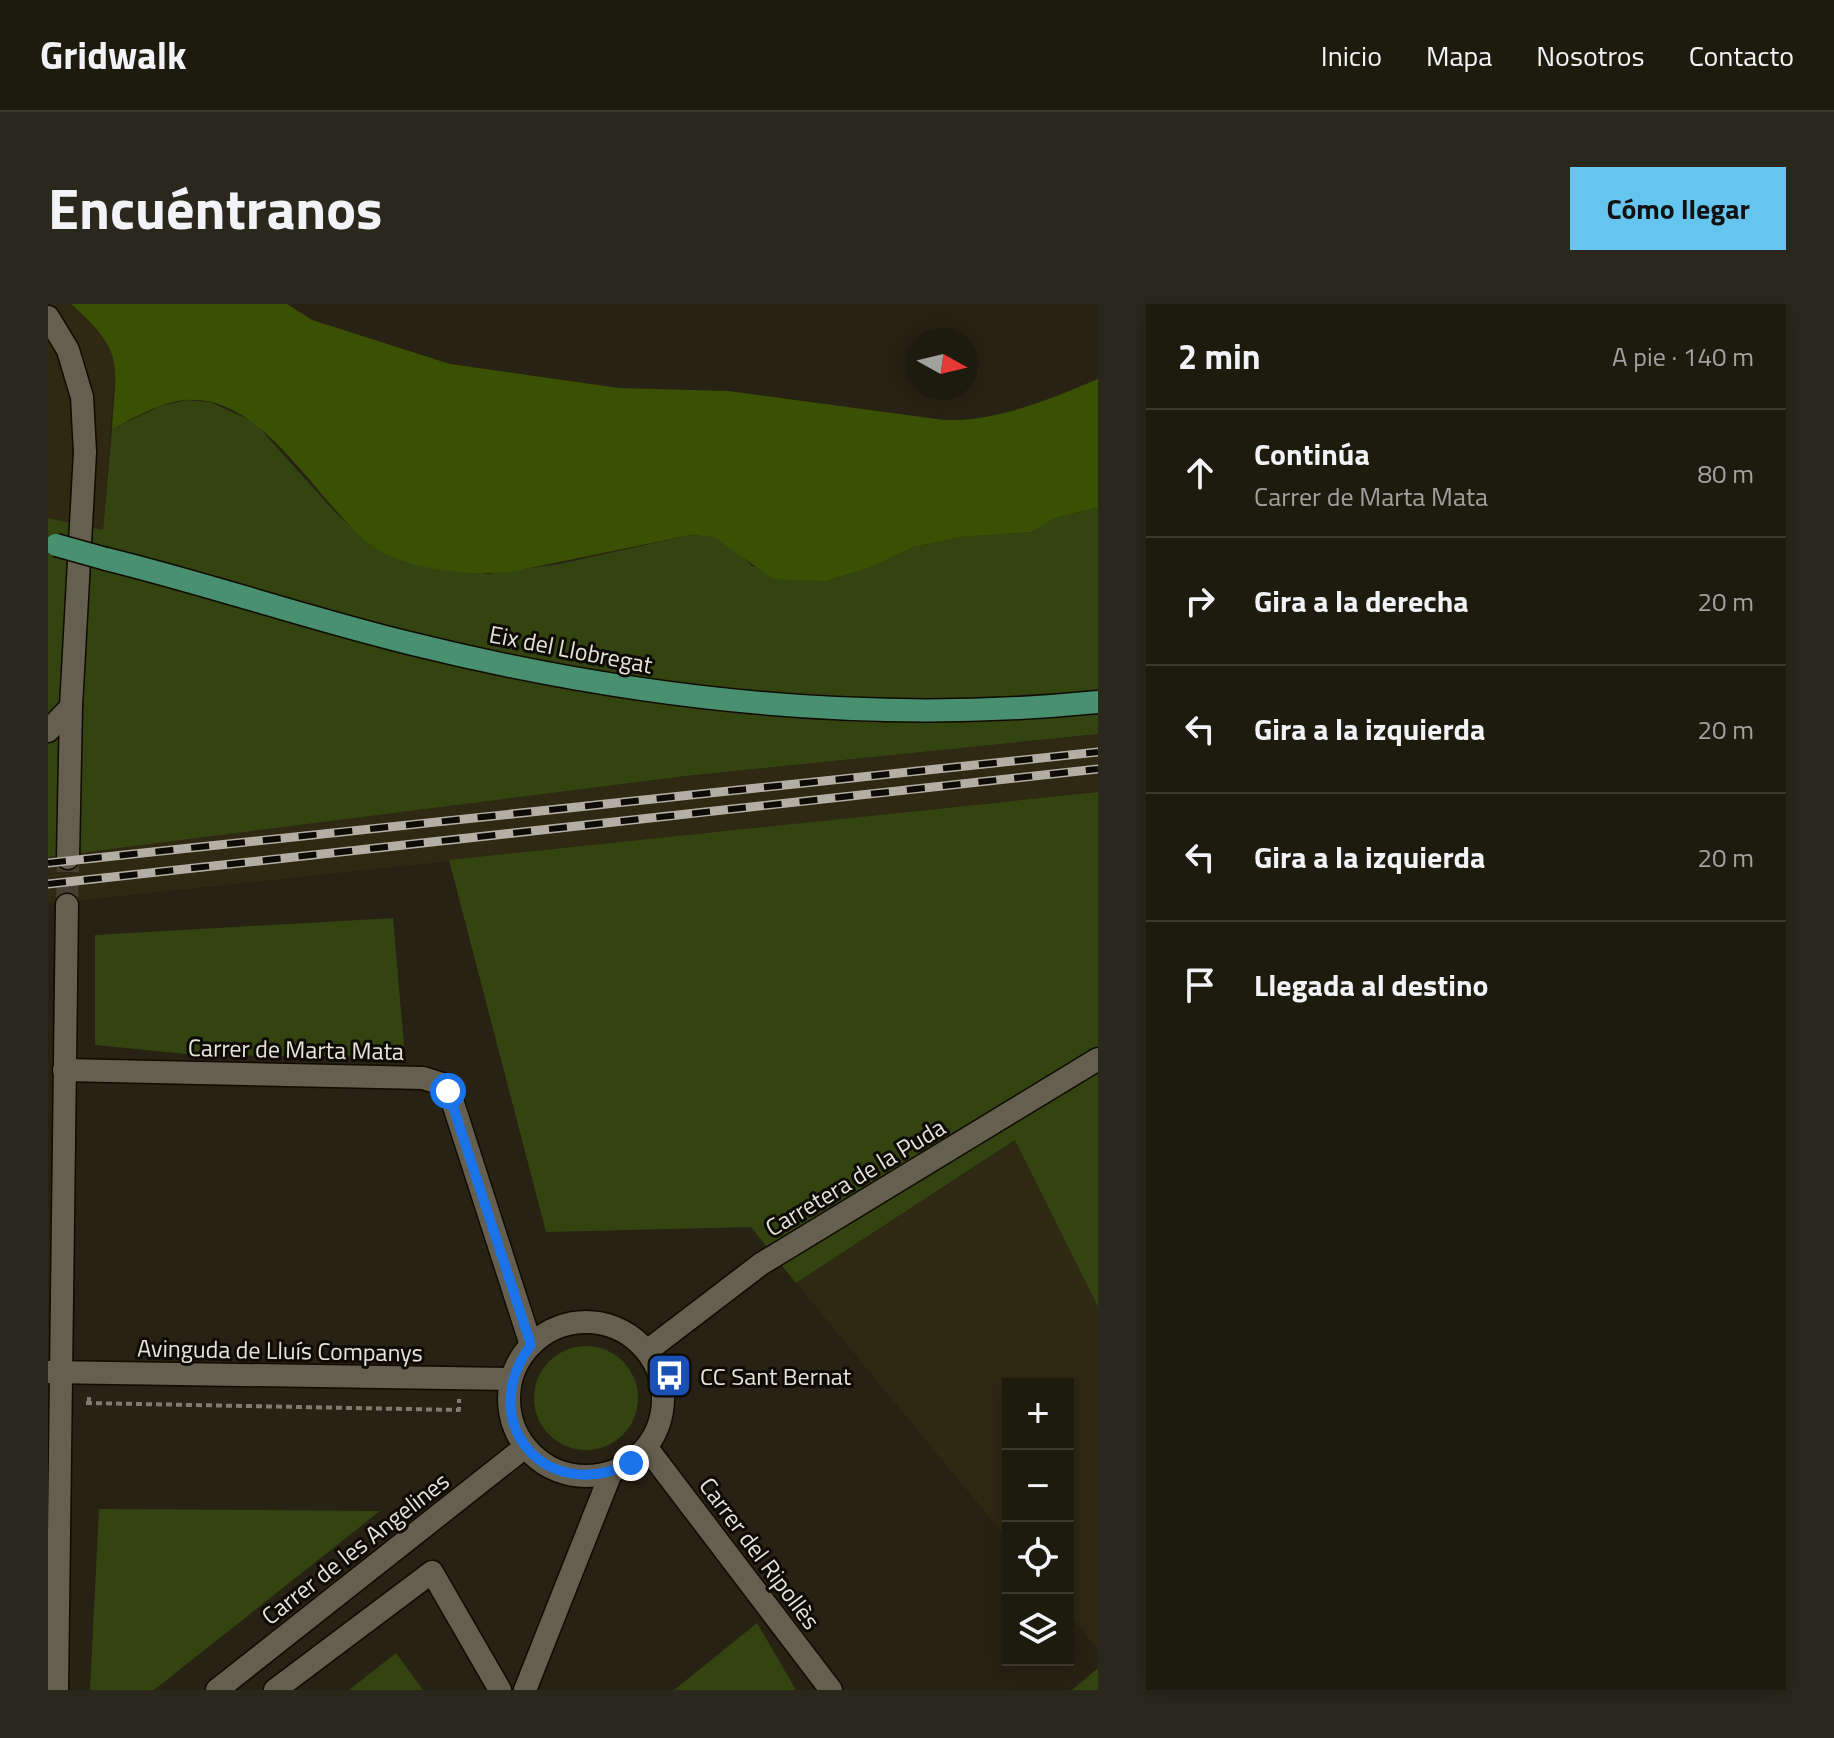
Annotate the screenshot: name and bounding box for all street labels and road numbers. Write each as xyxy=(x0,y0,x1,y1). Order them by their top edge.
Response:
street label: Eix del Llobregat xyxy=(486,616,656,683)
street label: Carrer de Marta Mata xyxy=(188,1029,404,1069)
street label: Carretera de la Puda xyxy=(758,1109,952,1245)
street label: Avinguda de Lluís Companys xyxy=(137,1330,423,1370)
street label: Carrer de les Angelines xyxy=(253,1463,457,1633)
street label: Carrer del Ripollès xyxy=(691,1469,829,1637)

